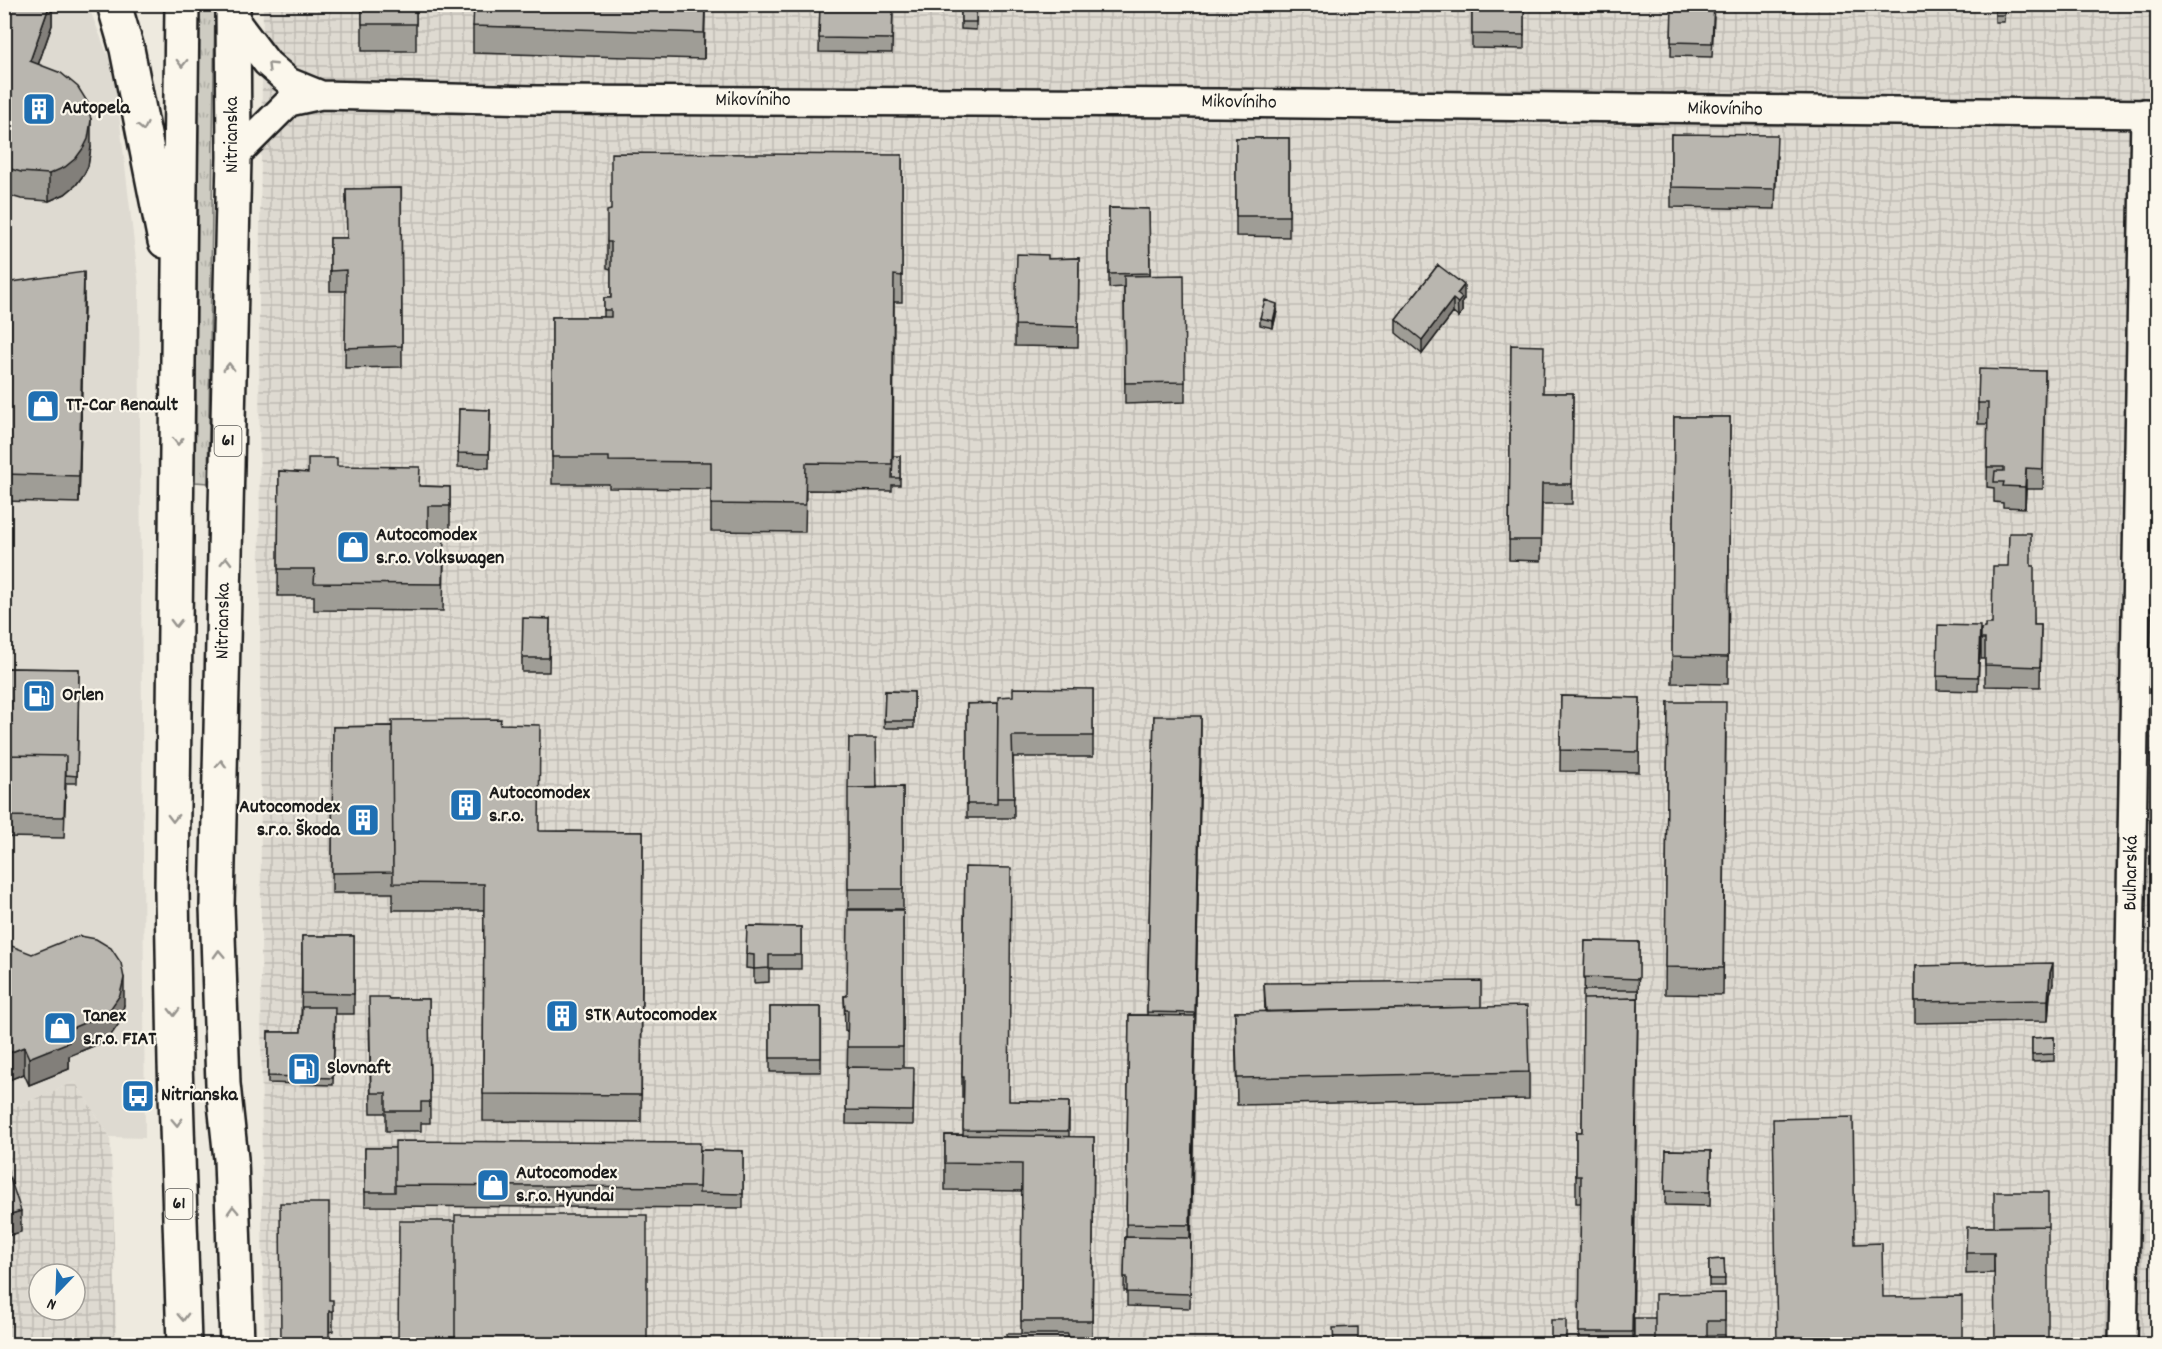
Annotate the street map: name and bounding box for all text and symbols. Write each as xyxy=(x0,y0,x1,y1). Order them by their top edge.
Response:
one-way arrow xyxy=(176,58,188,67)
one-way arrow xyxy=(268,62,278,73)
street label: Mikovíniho xyxy=(715,87,791,115)
street label: Mikovíniho xyxy=(1201,88,1277,118)
building icon: Autopela xyxy=(21,91,57,127)
place label: Autopela xyxy=(62,95,131,123)
street label: Mikovíniho xyxy=(1687,95,1763,125)
street label: Nitrianska xyxy=(219,96,247,173)
one-way arrow xyxy=(136,122,149,132)
one-way arrow xyxy=(223,362,236,371)
shop icon: TT-Car Renault xyxy=(25,388,61,424)
place label: TT-Car Renault xyxy=(66,392,179,420)
road number: 61 xyxy=(214,426,242,456)
one-way arrow xyxy=(171,436,184,445)
place label: Autocomodex s.r.o. Volkswagen xyxy=(376,522,504,573)
shop icon: Autocomodex s.r.o. Volkswagen xyxy=(335,529,371,565)
one-way arrow xyxy=(219,557,232,566)
street label: Nitrianska xyxy=(209,582,239,660)
one-way arrow xyxy=(169,618,182,627)
fuel station icon: Orlen xyxy=(21,678,57,714)
place label: Orlen xyxy=(62,682,104,710)
one-way arrow xyxy=(215,760,227,769)
place label: Autocomodex s.r.o. xyxy=(489,780,591,831)
building icon: Autocomodex s.r.o. xyxy=(448,787,484,823)
place label: Autocomodex s.r.o. Škoda xyxy=(239,794,341,845)
building icon: Autocomodex s.r.o. Škoda xyxy=(345,802,381,838)
one-way arrow xyxy=(167,813,179,822)
street label: Bulharská xyxy=(2117,835,2147,911)
one-way arrow xyxy=(212,949,225,958)
building icon: STK Autocomodex xyxy=(544,998,580,1034)
place label: STK Autocomodex xyxy=(585,1002,717,1030)
place label: Tanex s.r.o. FIAT xyxy=(83,1003,157,1054)
one-way arrow xyxy=(168,1008,180,1017)
shop icon: Tanex s.r.o. FIAT xyxy=(42,1010,78,1046)
fuel station icon: Slovnaft xyxy=(286,1051,322,1087)
place label: Slovnaft xyxy=(327,1055,391,1083)
bus stop icon: Nitrianska xyxy=(120,1078,156,1114)
place label: Nitrianska xyxy=(161,1082,238,1110)
one-way arrow xyxy=(170,1117,183,1126)
place label: Autocomodex s.r.o. Hyundai xyxy=(516,1160,618,1211)
shop icon: Autocomodex s.r.o. Hyundai xyxy=(475,1167,511,1203)
road number: 61 xyxy=(166,1189,192,1219)
one-way arrow xyxy=(226,1205,239,1214)
north arrow xyxy=(27,1262,87,1322)
text: N xyxy=(44,1291,60,1316)
one-way arrow xyxy=(176,1312,189,1321)

